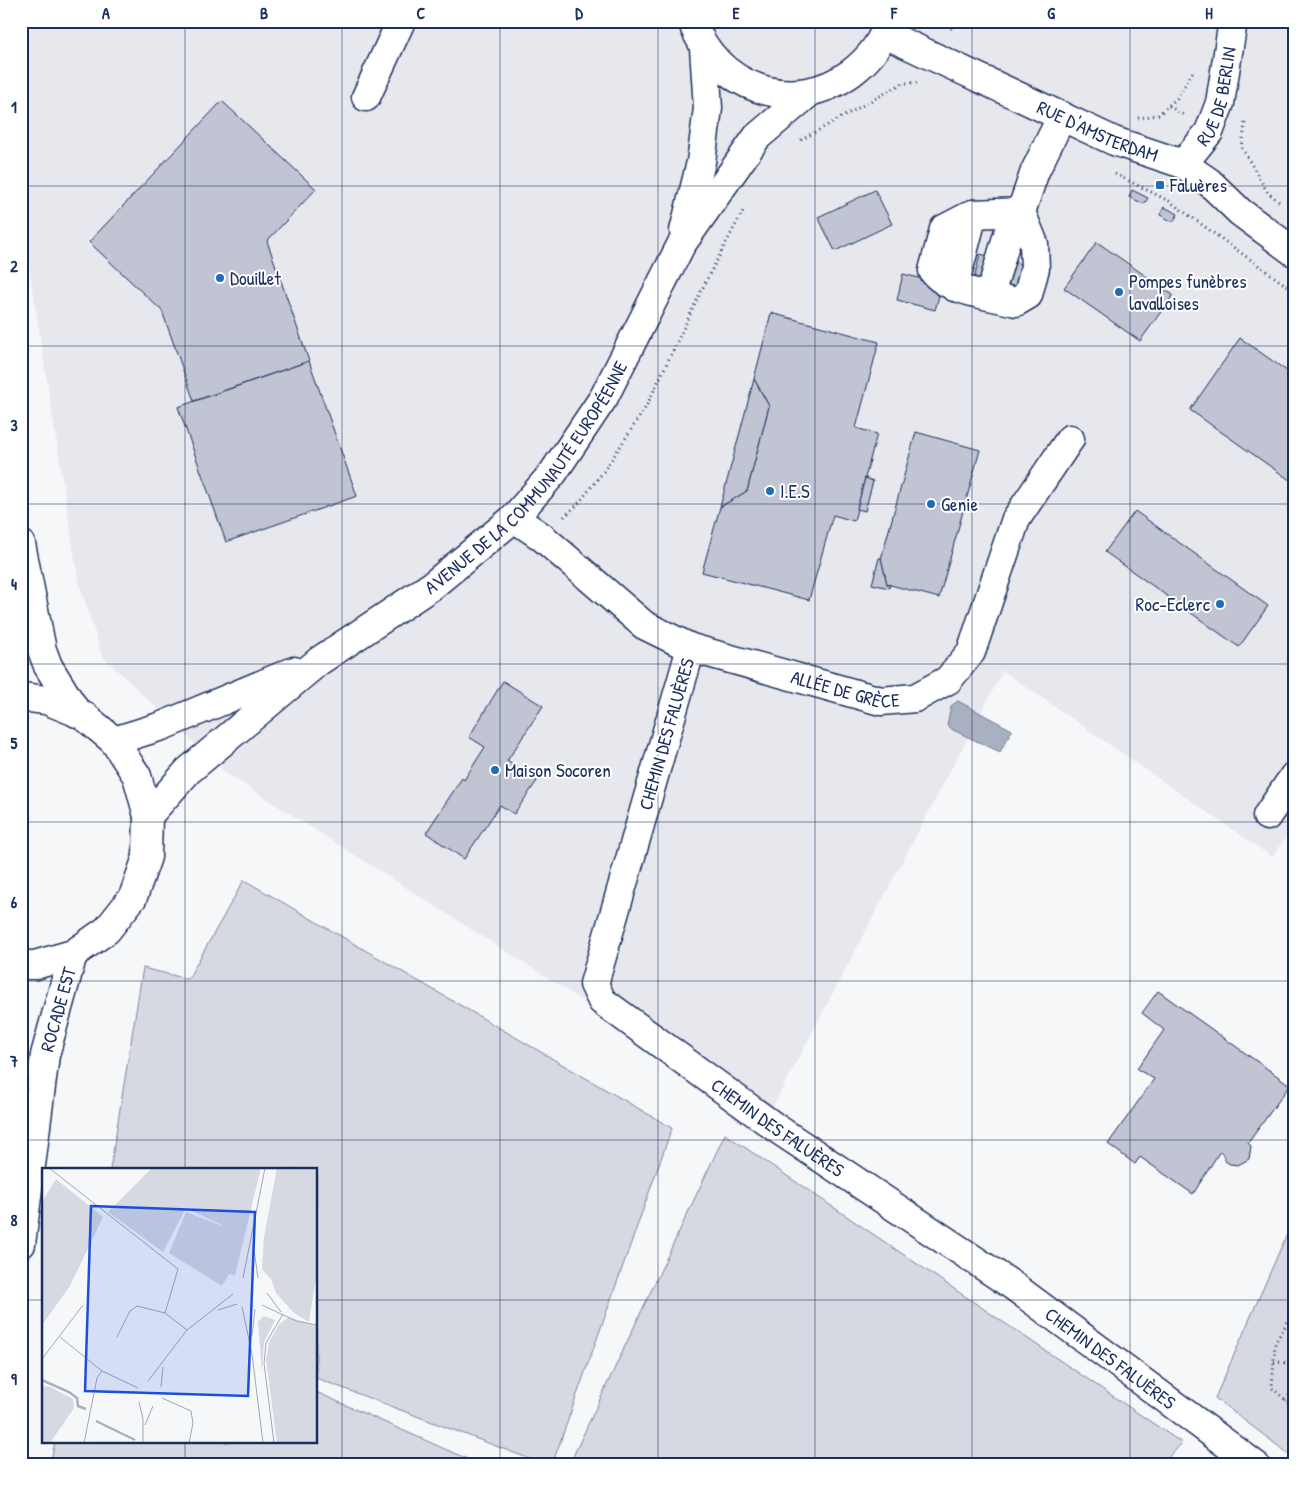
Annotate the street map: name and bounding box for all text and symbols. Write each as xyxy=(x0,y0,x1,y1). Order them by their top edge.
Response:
text: A xyxy=(102,2,110,24)
text: B xyxy=(260,2,268,24)
text: C xyxy=(417,2,426,24)
text: D xyxy=(575,2,583,24)
text: E xyxy=(732,2,740,24)
text: F xyxy=(890,2,898,24)
text: G xyxy=(1047,2,1055,24)
text: H xyxy=(1205,2,1213,24)
street label: RUE DE BERLIN xyxy=(1190,45,1242,151)
street label: RUE D'AMSTERDAM xyxy=(1033,94,1161,168)
text: 1 xyxy=(11,96,17,118)
place label: Faluères xyxy=(1169,172,1227,198)
marker: Faluères xyxy=(1154,179,1166,191)
text: 2 xyxy=(10,255,18,277)
place label: Douillet xyxy=(230,265,281,291)
place label: Pompes funèbres lavalloises xyxy=(1129,268,1247,316)
marker: Douillet xyxy=(214,272,226,284)
marker: Pompes funèbres lavalloises xyxy=(1113,286,1125,298)
street label: AVENUE DE LA COMMUNAUTÉ EUROPÉENNE xyxy=(420,356,633,600)
text: 3 xyxy=(10,414,18,436)
place label: I.E.S xyxy=(780,478,810,504)
marker: I.E.S xyxy=(764,485,776,497)
place label: Genie xyxy=(941,491,979,517)
marker: Genie xyxy=(925,498,937,510)
text: 4 xyxy=(11,573,17,595)
place label: Roc-Eclerc xyxy=(1136,591,1211,617)
marker: Roc-Eclerc xyxy=(1214,598,1226,610)
street label: CHEMIN DES FALUÈRES xyxy=(632,655,700,813)
street label: ALLÉE DE GRÈCE xyxy=(788,664,901,714)
text: 5 xyxy=(11,732,18,754)
place label: Maison Socoren xyxy=(505,757,611,783)
marker: Maison Socoren xyxy=(489,764,501,776)
text: 6 xyxy=(11,891,18,913)
street label: ROCADE EST xyxy=(34,963,82,1055)
text: 7 xyxy=(9,1050,18,1072)
street label: CHEMIN DES FALUÈRES xyxy=(706,1072,850,1183)
inset map xyxy=(42,1168,318,1444)
text: 8 xyxy=(11,1209,18,1231)
street label: CHEMIN DES FALUÈRES xyxy=(1040,1301,1181,1415)
text: 9 xyxy=(11,1368,17,1390)

